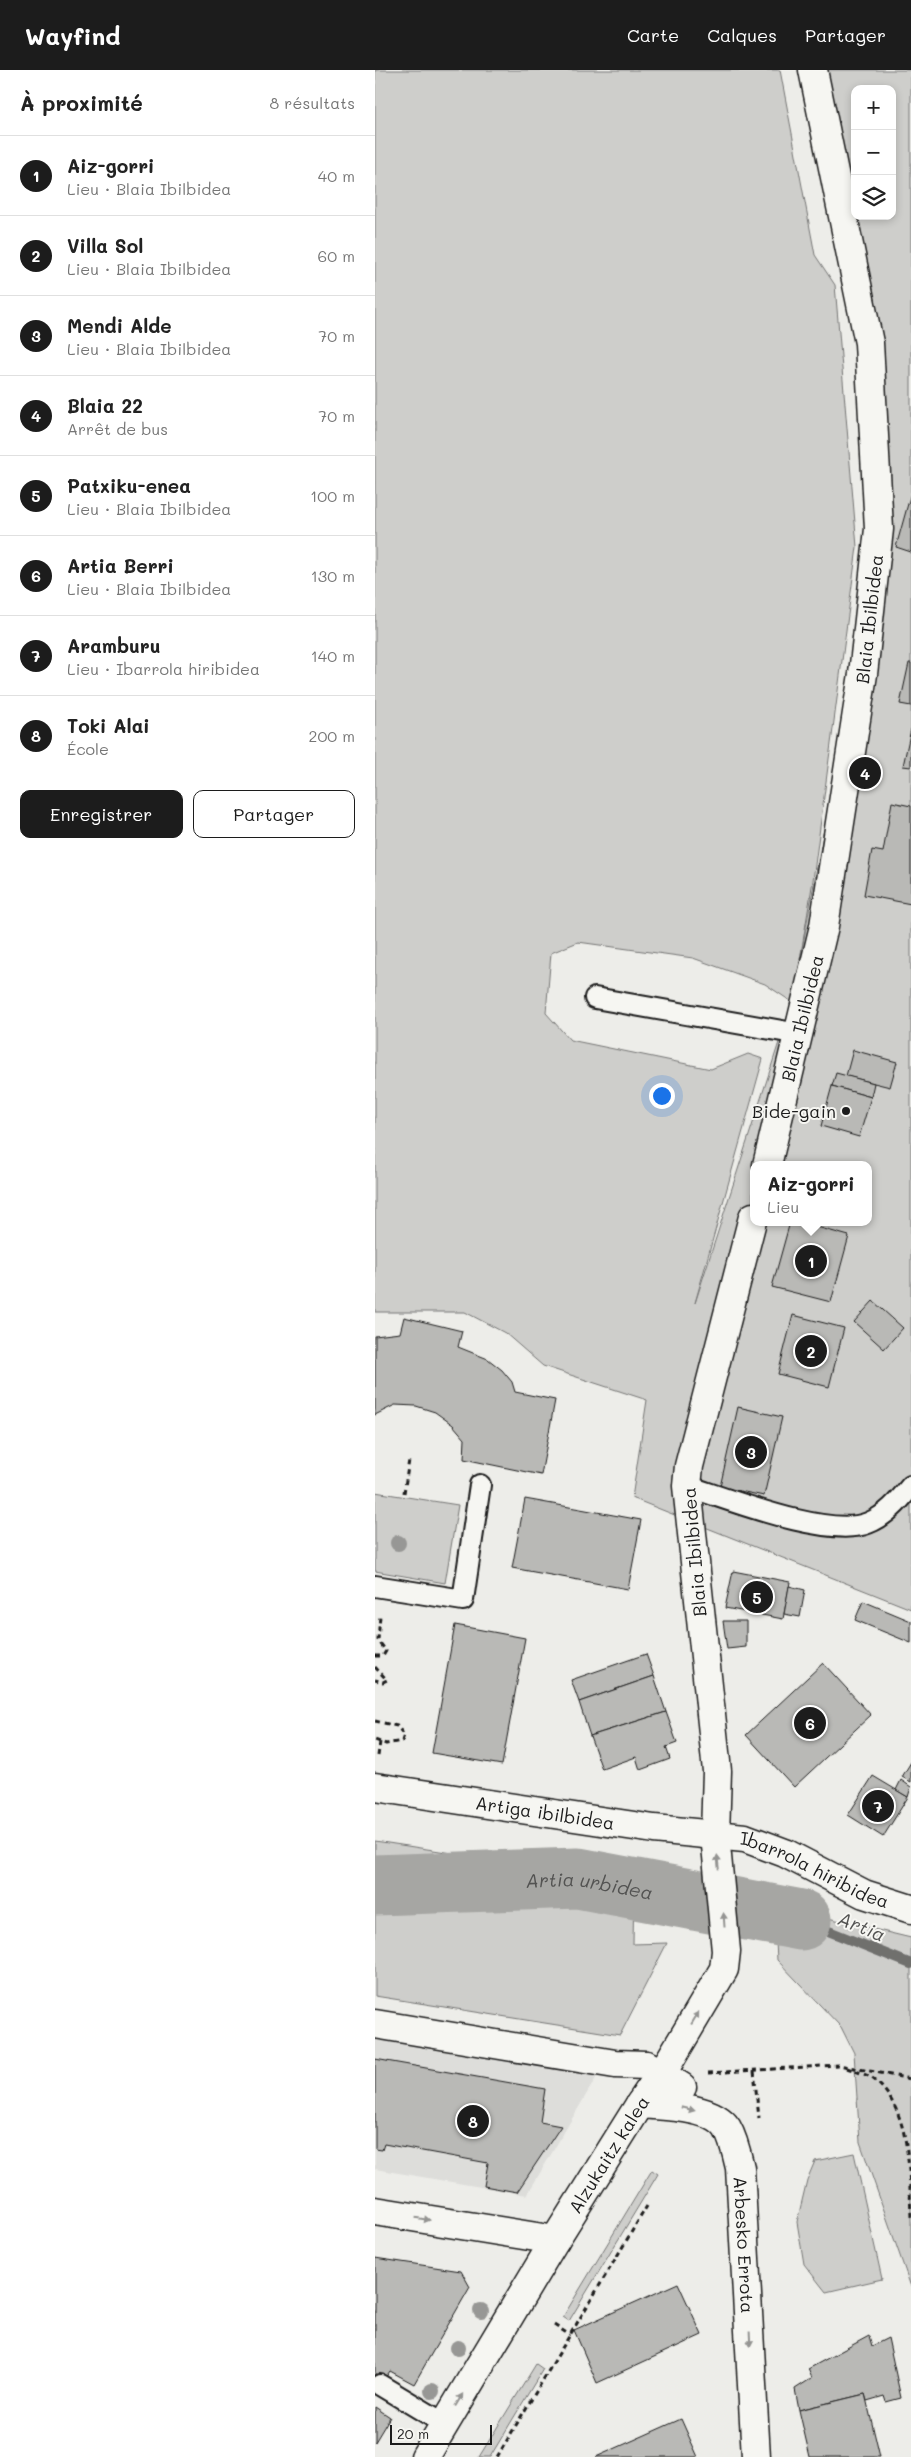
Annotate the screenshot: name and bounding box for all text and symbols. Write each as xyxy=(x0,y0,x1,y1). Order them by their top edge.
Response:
text: Wayfind xyxy=(25,20,121,51)
text: Carte xyxy=(627,23,679,47)
text: Calques xyxy=(707,23,777,47)
text: Partager xyxy=(805,23,886,47)
map controls xyxy=(851,85,896,220)
button: + xyxy=(851,85,896,130)
text: À proximité xyxy=(20,89,143,116)
text: 8 résultats xyxy=(270,92,355,113)
button: − xyxy=(851,130,896,175)
text: Aiz-gorri xyxy=(67,153,155,178)
text: 1 xyxy=(32,165,40,186)
text: 40 m xyxy=(318,165,355,186)
button: layers xyxy=(851,175,896,220)
text: Lieu · Blaia Ibilbidea xyxy=(67,178,231,199)
text: Villa Sol xyxy=(67,233,143,258)
text: 2 xyxy=(32,245,40,266)
text: 60 m xyxy=(318,245,355,266)
text: Lieu · Blaia Ibilbidea xyxy=(67,258,231,279)
text: Mendi Alde xyxy=(67,313,172,338)
text: 3 xyxy=(31,325,41,346)
text: 70 m xyxy=(318,325,355,346)
text: Lieu · Blaia Ibilbidea xyxy=(67,338,231,359)
text: Blaia 22 xyxy=(67,393,143,418)
text: 4 xyxy=(31,405,41,426)
text: 70 m xyxy=(318,405,355,426)
text: Arrêt de bus xyxy=(67,418,168,439)
text: Patxiku-enea xyxy=(67,473,191,498)
text: 5 xyxy=(31,485,41,506)
text: 100 m xyxy=(310,485,355,506)
text: Lieu · Blaia Ibilbidea xyxy=(67,498,231,519)
text: Artia Berri xyxy=(67,553,174,578)
street label: Blaia Ibilbidea xyxy=(850,553,888,685)
text: 6 xyxy=(31,565,41,586)
text: 130 m xyxy=(311,565,355,586)
text: Lieu · Blaia Ibilbidea xyxy=(67,578,231,599)
text: Aramburu xyxy=(67,633,161,658)
text: 7 xyxy=(32,645,40,666)
text: 140 m xyxy=(311,645,355,666)
text: Lieu · Ibarrola hiribidea xyxy=(67,658,260,679)
text: Toki Alai xyxy=(67,713,150,738)
text: 8 xyxy=(31,725,41,746)
text: 200 m xyxy=(308,725,355,746)
text: École xyxy=(67,738,109,759)
pin: 4 xyxy=(849,754,881,792)
button: Enregistrer xyxy=(20,790,183,838)
button: Partager xyxy=(193,790,355,838)
street label: Blaia Ibilbidea xyxy=(775,952,829,1084)
your location xyxy=(649,1083,675,1109)
place label: Bide-gain xyxy=(752,1099,836,1123)
marker: Bide-gain xyxy=(840,1105,852,1117)
popup xyxy=(750,1161,872,1226)
text: Aiz-gorri xyxy=(767,1171,855,1196)
text: Lieu xyxy=(767,1196,799,1217)
pin: 1 xyxy=(795,1242,827,1280)
pin: 2 xyxy=(795,1332,827,1370)
pin: 3 xyxy=(735,1433,767,1471)
street label: Blaia Ibilbidea xyxy=(676,1486,712,1618)
pin: 5 xyxy=(741,1578,773,1616)
pin: 6 xyxy=(794,1704,826,1742)
pin: 7 xyxy=(862,1787,894,1825)
street label: Artiga ibilbidea xyxy=(474,1790,616,1835)
street label: Ibarrola hiribidea xyxy=(739,1826,892,1913)
one-way arrow xyxy=(714,1854,722,1870)
water label: Artia urbidea xyxy=(525,1865,655,1904)
water label: Artia xyxy=(835,1905,889,1947)
one-way arrow xyxy=(720,1912,728,1928)
one-way arrow xyxy=(691,2012,700,2025)
street label: Alzukaitz kalea xyxy=(563,2091,654,2218)
pin: 8 xyxy=(457,2102,489,2140)
one-way arrow xyxy=(681,2105,696,2113)
street label: Arbesko Errota xyxy=(728,2176,760,2314)
one-way arrow xyxy=(415,2215,431,2223)
one-way arrow xyxy=(746,2332,754,2348)
one-way arrow xyxy=(454,2394,463,2407)
scale bar xyxy=(390,2422,493,2445)
text: 20 m xyxy=(397,2424,429,2443)

